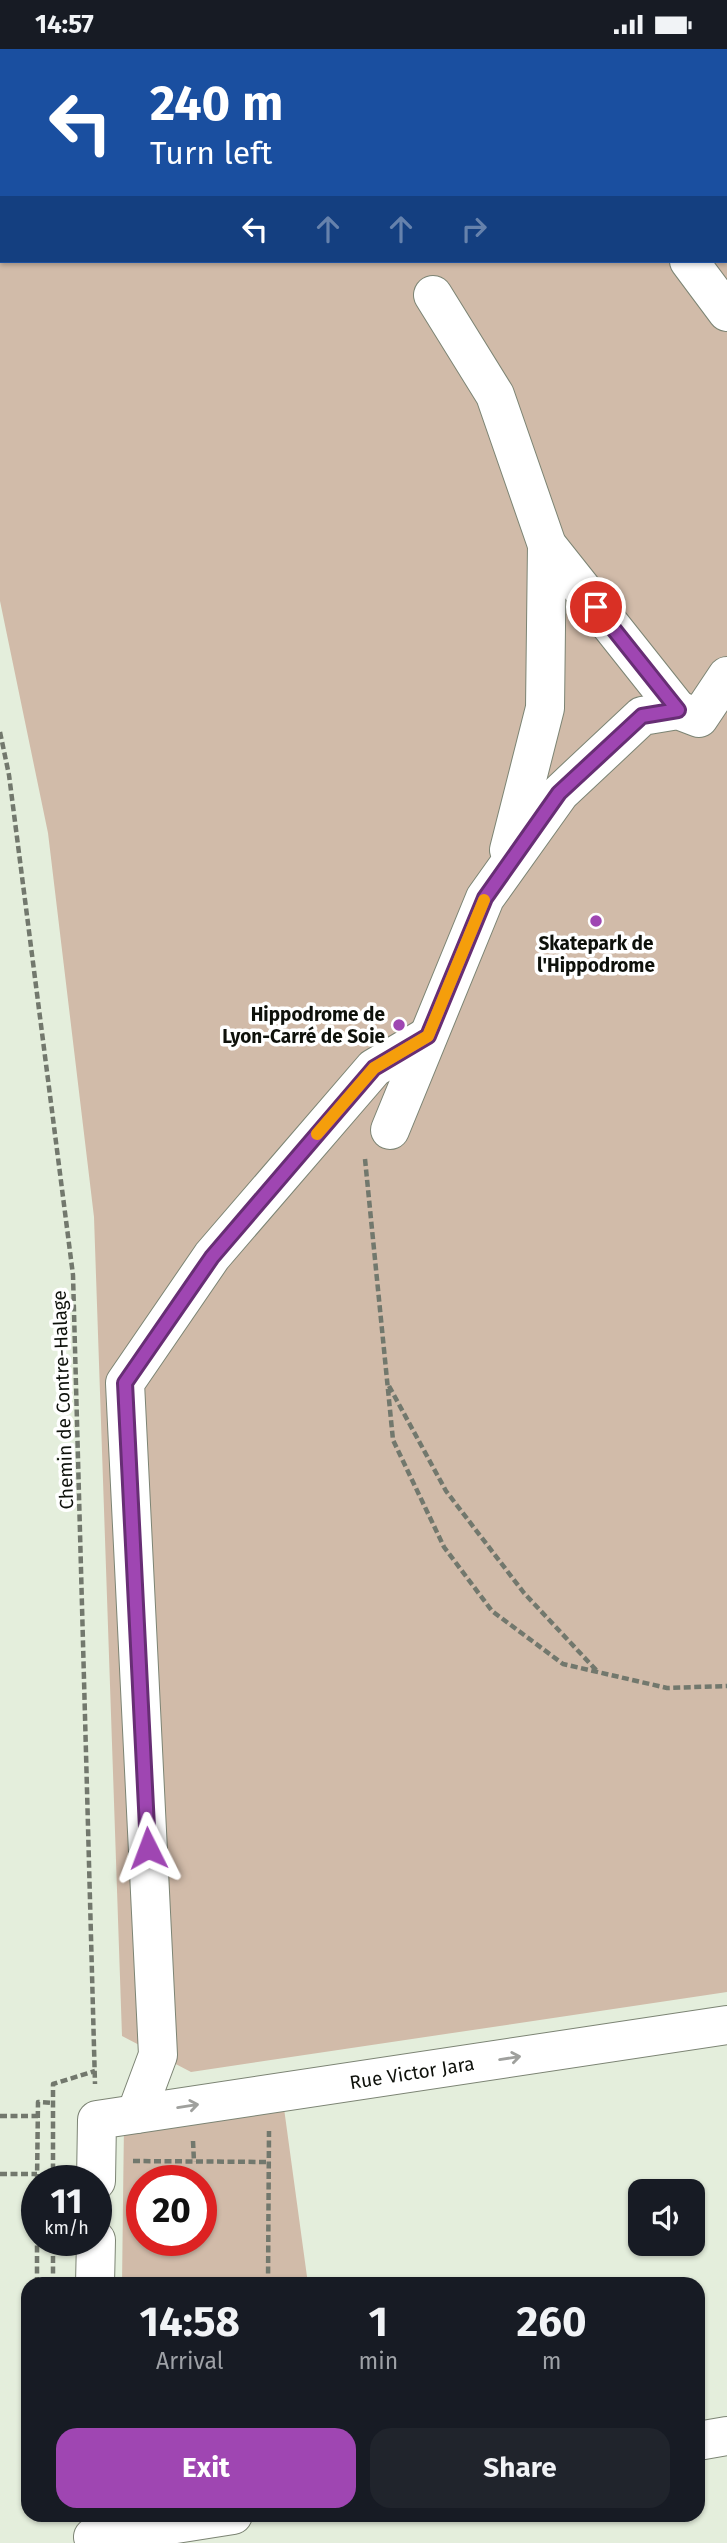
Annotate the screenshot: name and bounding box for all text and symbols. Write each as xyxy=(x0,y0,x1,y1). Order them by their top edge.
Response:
text: 14:57 xyxy=(35,9,94,40)
text: 240 m xyxy=(150,74,283,133)
icon: left xyxy=(35,77,126,168)
text: Turn left xyxy=(150,134,272,172)
icon: left xyxy=(236,210,274,248)
icon: ahead xyxy=(309,210,347,248)
icon: ahead xyxy=(382,210,420,248)
icon: right xyxy=(455,210,493,248)
pin xyxy=(566,577,626,637)
icon: arrive xyxy=(577,588,615,626)
marker: Skatepark de l'Hippodrome xyxy=(588,913,604,929)
place label: Skatepark de l'Hippodrome xyxy=(537,932,655,977)
place label: Hippodrome de Lyon-Carré de Soie xyxy=(222,1003,385,1048)
marker: Hippodrome de Lyon-Carré de Soie xyxy=(391,1017,407,1033)
street label: Chemin de Contre-Halage xyxy=(48,1290,78,1510)
position arrow xyxy=(111,1811,185,1885)
one-way arrow xyxy=(498,2051,521,2064)
street label: Rue Victor Jara xyxy=(348,2052,476,2094)
one-way arrow xyxy=(176,2100,199,2113)
speed limit sign: 20 xyxy=(126,2165,217,2256)
map controls xyxy=(628,2179,705,2256)
button: sound xyxy=(628,2179,705,2256)
text: 11 xyxy=(51,2180,82,2222)
text: km/h xyxy=(44,2217,89,2239)
text: 14:58 xyxy=(139,2297,240,2347)
text: 1 xyxy=(369,2297,388,2347)
text: 260 xyxy=(517,2297,587,2347)
text: Arrival xyxy=(156,2347,223,2375)
text: min xyxy=(358,2347,398,2375)
text: m xyxy=(542,2347,561,2375)
button: Exit xyxy=(56,2428,356,2508)
button: Share xyxy=(370,2428,670,2508)

